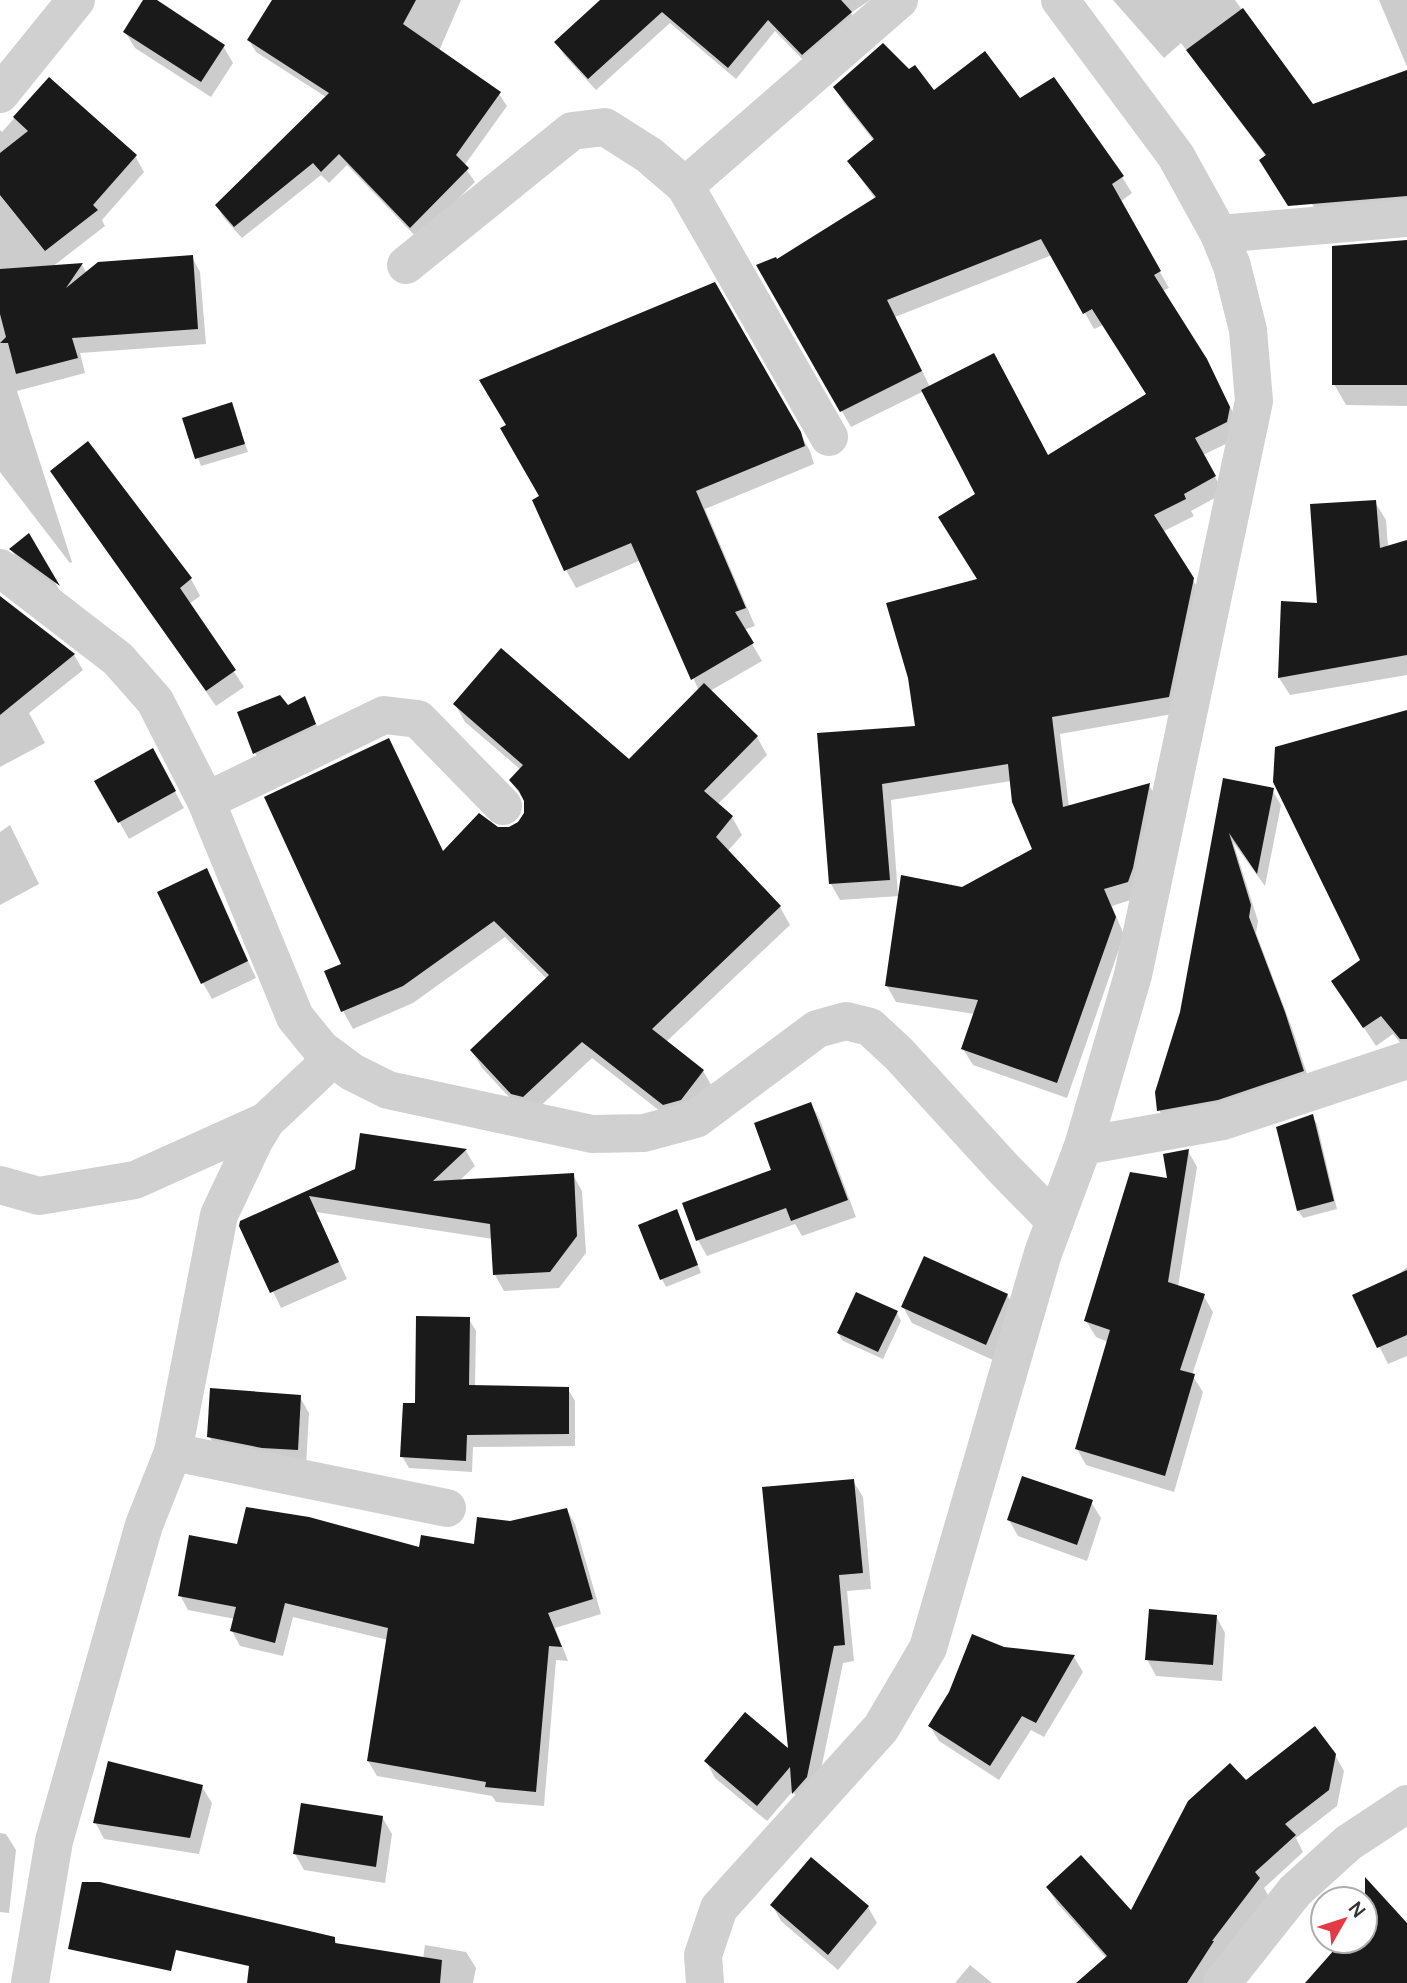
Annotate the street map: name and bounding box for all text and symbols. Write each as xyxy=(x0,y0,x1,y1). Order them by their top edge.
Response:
north arrow xyxy=(1309,1885,1379,1955)
text: N xyxy=(1343,1896,1372,1923)

